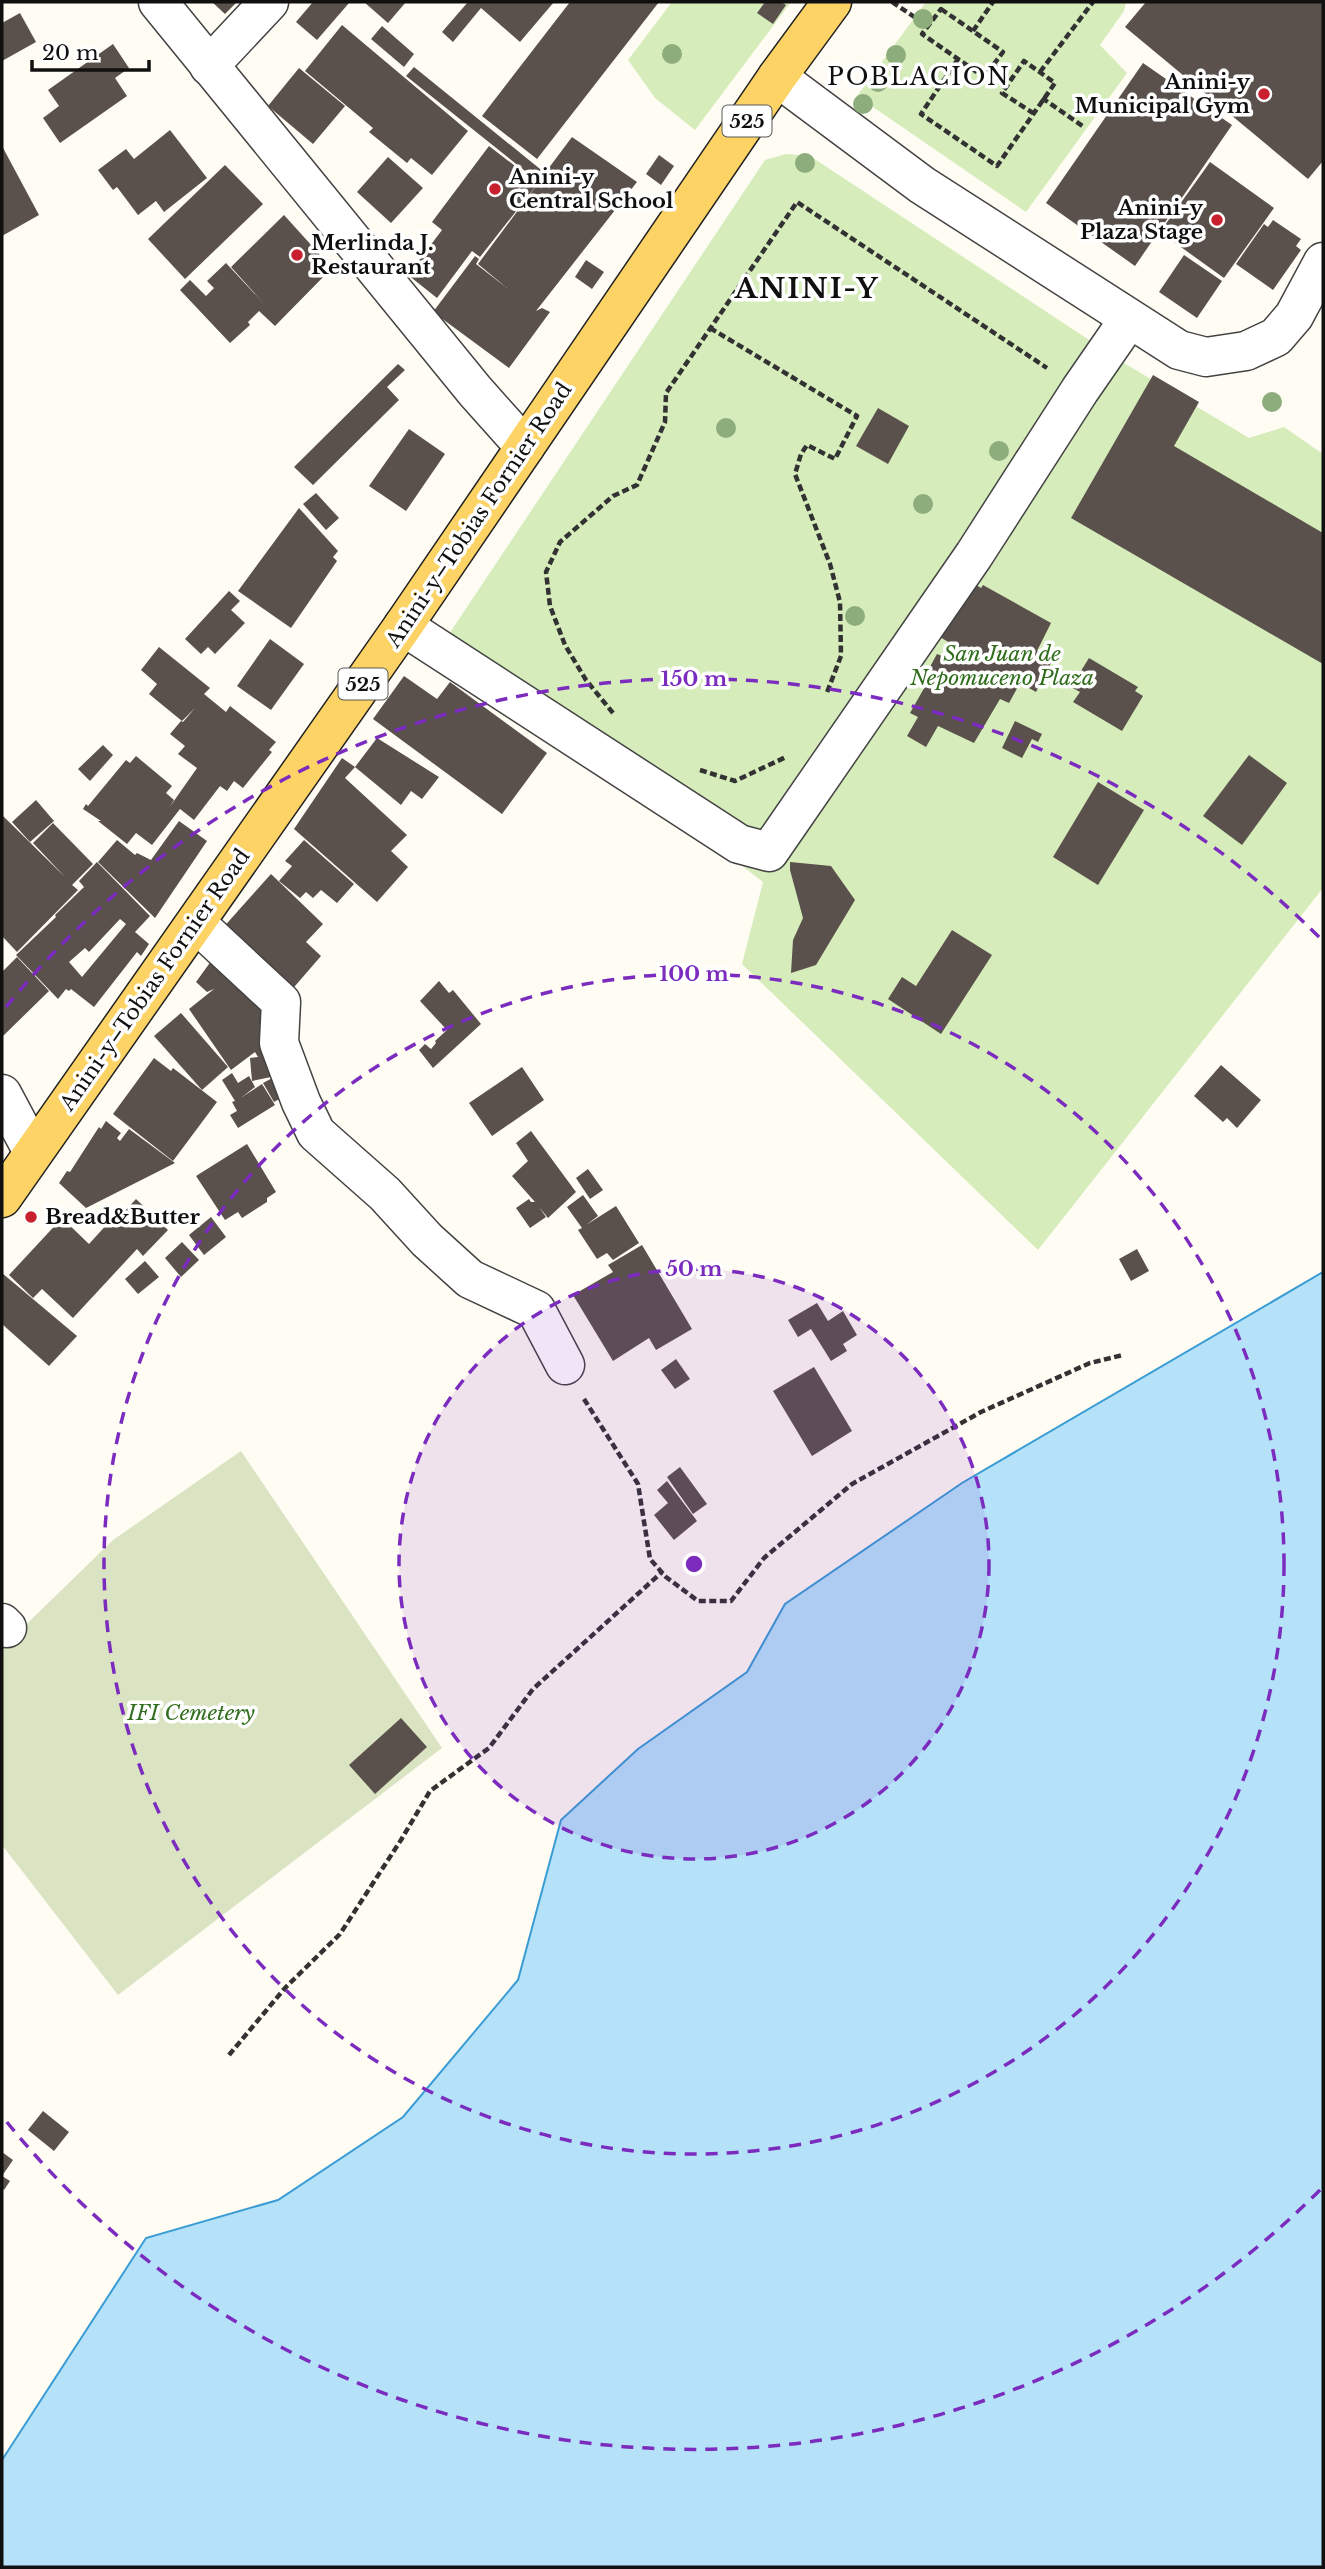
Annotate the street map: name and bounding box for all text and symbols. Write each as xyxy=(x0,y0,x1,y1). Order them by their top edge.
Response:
scale bar xyxy=(32,28,149,72)
text: 20 m xyxy=(42,40,99,66)
district label: POBLACION xyxy=(827,62,1011,91)
place label: Anini-y Municipal Gym xyxy=(1074,69,1250,119)
marker: Anini-y Municipal Gym xyxy=(1256,86,1272,102)
road number: 525 xyxy=(722,105,772,136)
place label: Anini-y Central School xyxy=(508,164,674,214)
marker: Anini-y Central School xyxy=(487,181,503,197)
place label: Anini-y Plaza Stage xyxy=(1080,195,1203,245)
marker: Anini-y Plaza Stage xyxy=(1209,212,1225,228)
place label: Merlinda J. Restaurant xyxy=(311,230,433,280)
marker: Merlinda J. Restaurant xyxy=(289,247,305,263)
district label: ANINI-Y xyxy=(733,271,880,306)
street label: Anini-y–Tobias Fornier Road xyxy=(380,378,578,653)
park label: San Juan de Nepomuceno Plaza xyxy=(909,641,1094,691)
text: 150 m xyxy=(661,666,727,692)
road number: 525 xyxy=(338,668,388,699)
street label: Anini-y–Tobias Fornier Road xyxy=(54,844,256,1117)
text: 100 m xyxy=(659,961,729,987)
place label: Bread&Butter xyxy=(45,1204,201,1230)
marker: Bread&Butter xyxy=(23,1209,39,1225)
text: 50 m xyxy=(665,1256,723,1282)
centre of rings xyxy=(682,1552,706,1576)
park label: IFI Cemetery xyxy=(126,1700,255,1726)

